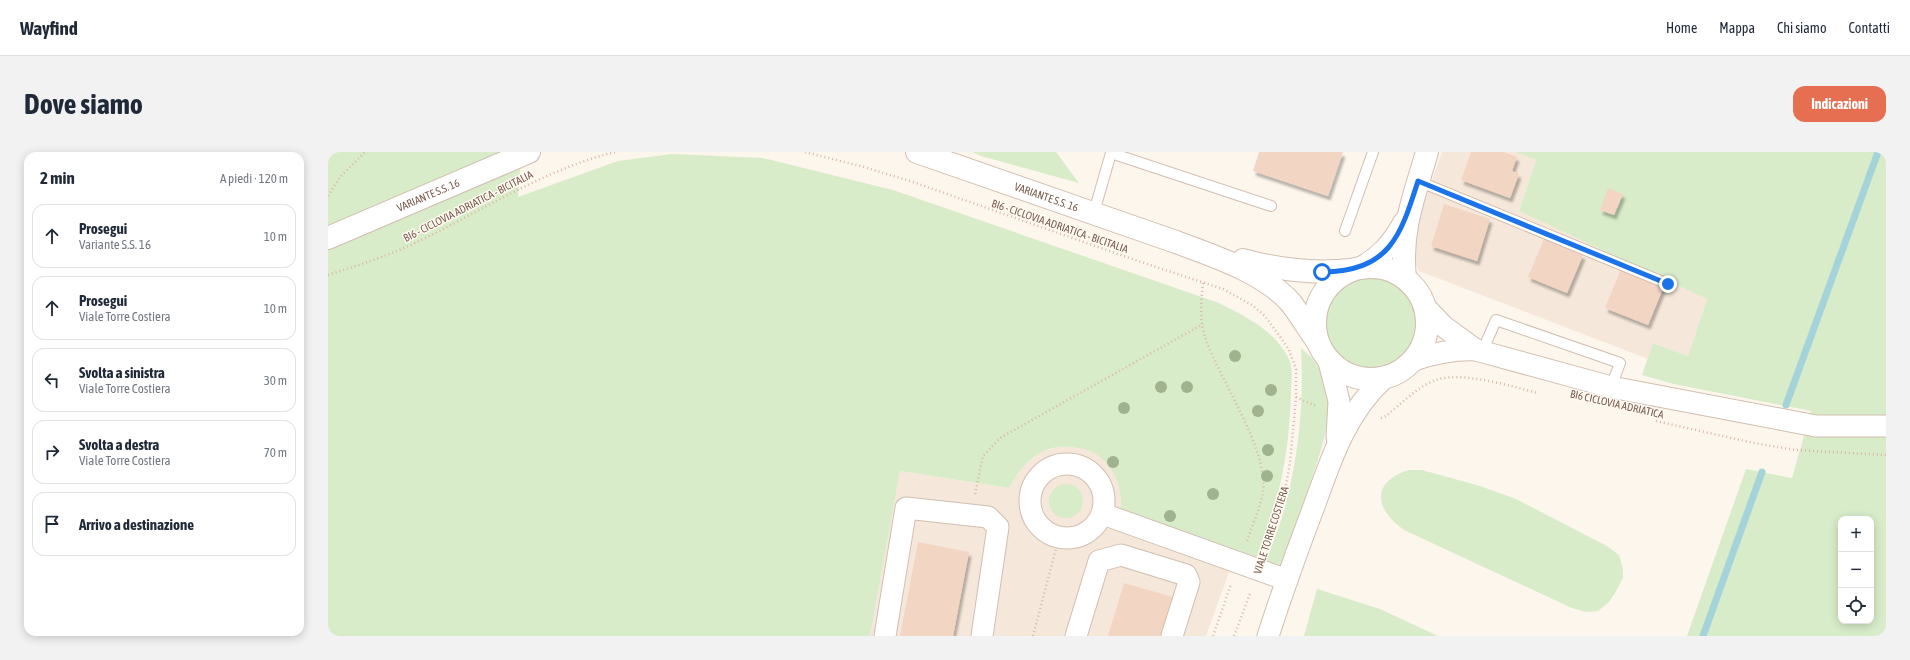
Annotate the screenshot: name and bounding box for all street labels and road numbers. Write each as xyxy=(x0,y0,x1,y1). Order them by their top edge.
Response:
street label: BI6 - CICLOVIA ADRIATICA - BICITALIA xyxy=(401,168,535,244)
street label: VARIANTE S.S. 16 xyxy=(395,176,461,214)
street label: VARIANTE S.S. 16 xyxy=(1013,180,1080,214)
street label: BI6 - CICLOVIA ADRIATICA - BICITALIA xyxy=(990,197,1130,255)
street label: BI6 CICLOVIA ADRIATICA xyxy=(1569,387,1666,421)
street label: VIALE TORRE COSTIERA xyxy=(1251,484,1291,575)

